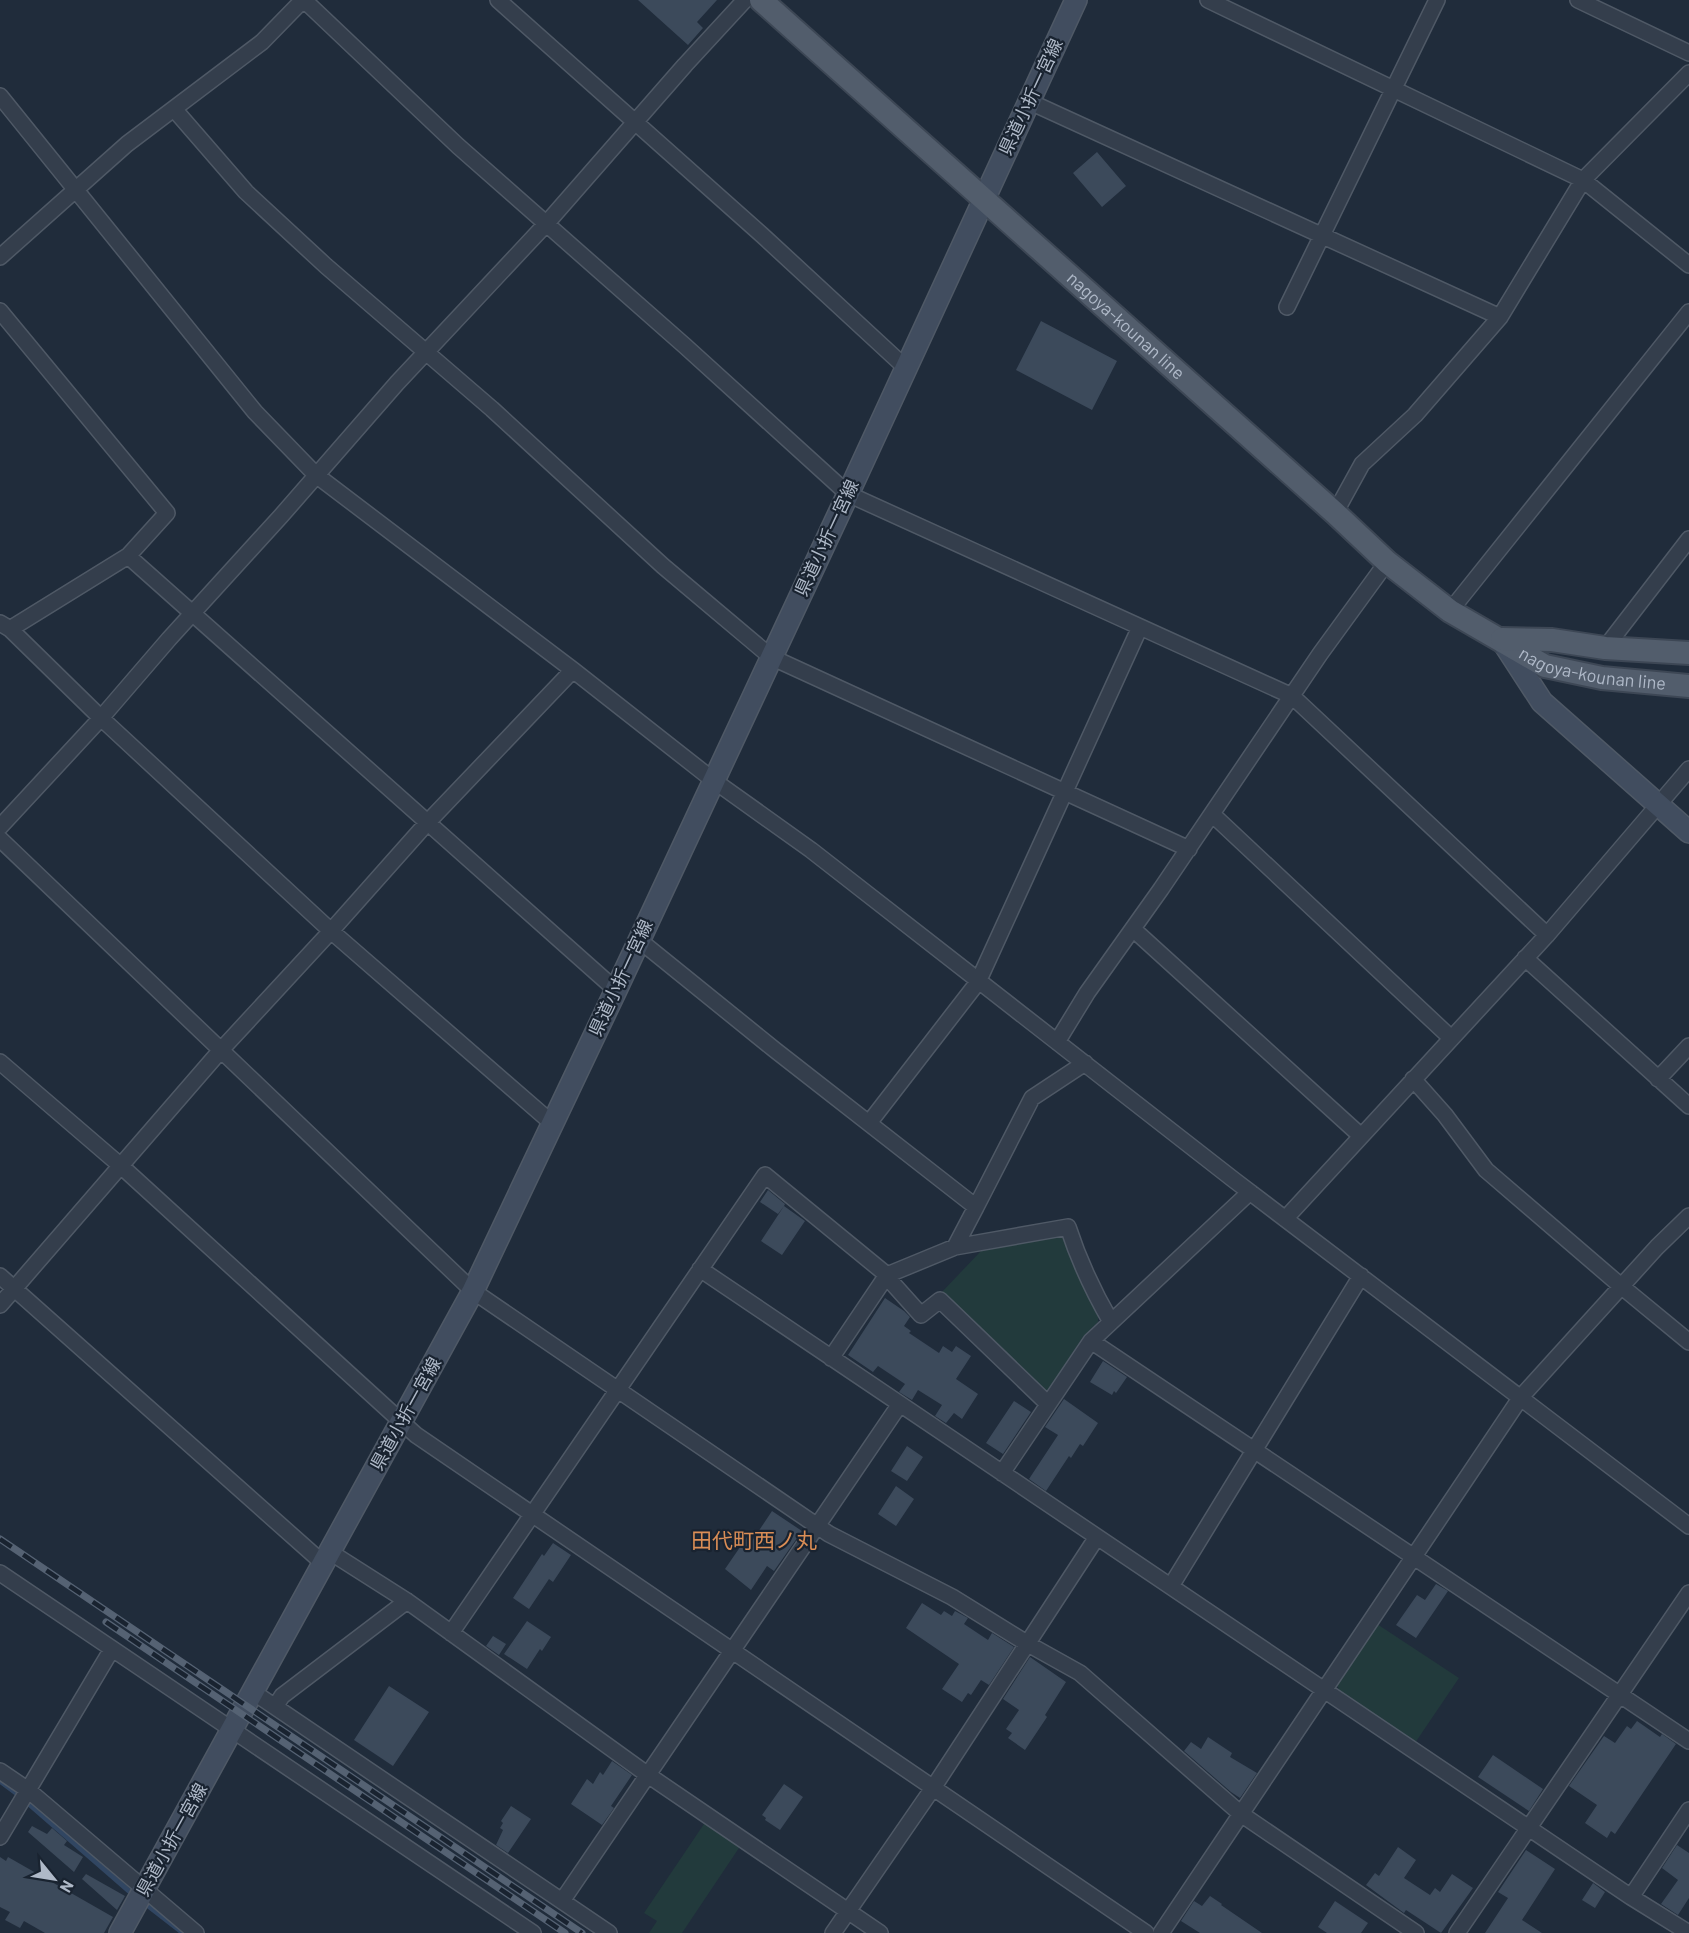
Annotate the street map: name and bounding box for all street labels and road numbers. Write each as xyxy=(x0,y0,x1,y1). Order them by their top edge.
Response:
street label: 県道小折一宮線 xyxy=(993,35,1067,158)
street label: nagoya-kounan line xyxy=(1063,267,1190,384)
street label: 県道小折一宮線 xyxy=(789,476,863,599)
street label: nagoya-kounan line xyxy=(1516,641,1667,694)
street label: 県道小折一宮線 xyxy=(583,916,657,1039)
street label: 県道小折一宮線 xyxy=(365,1353,445,1474)
street label: 県道小折一宮線 xyxy=(131,1779,211,1900)

